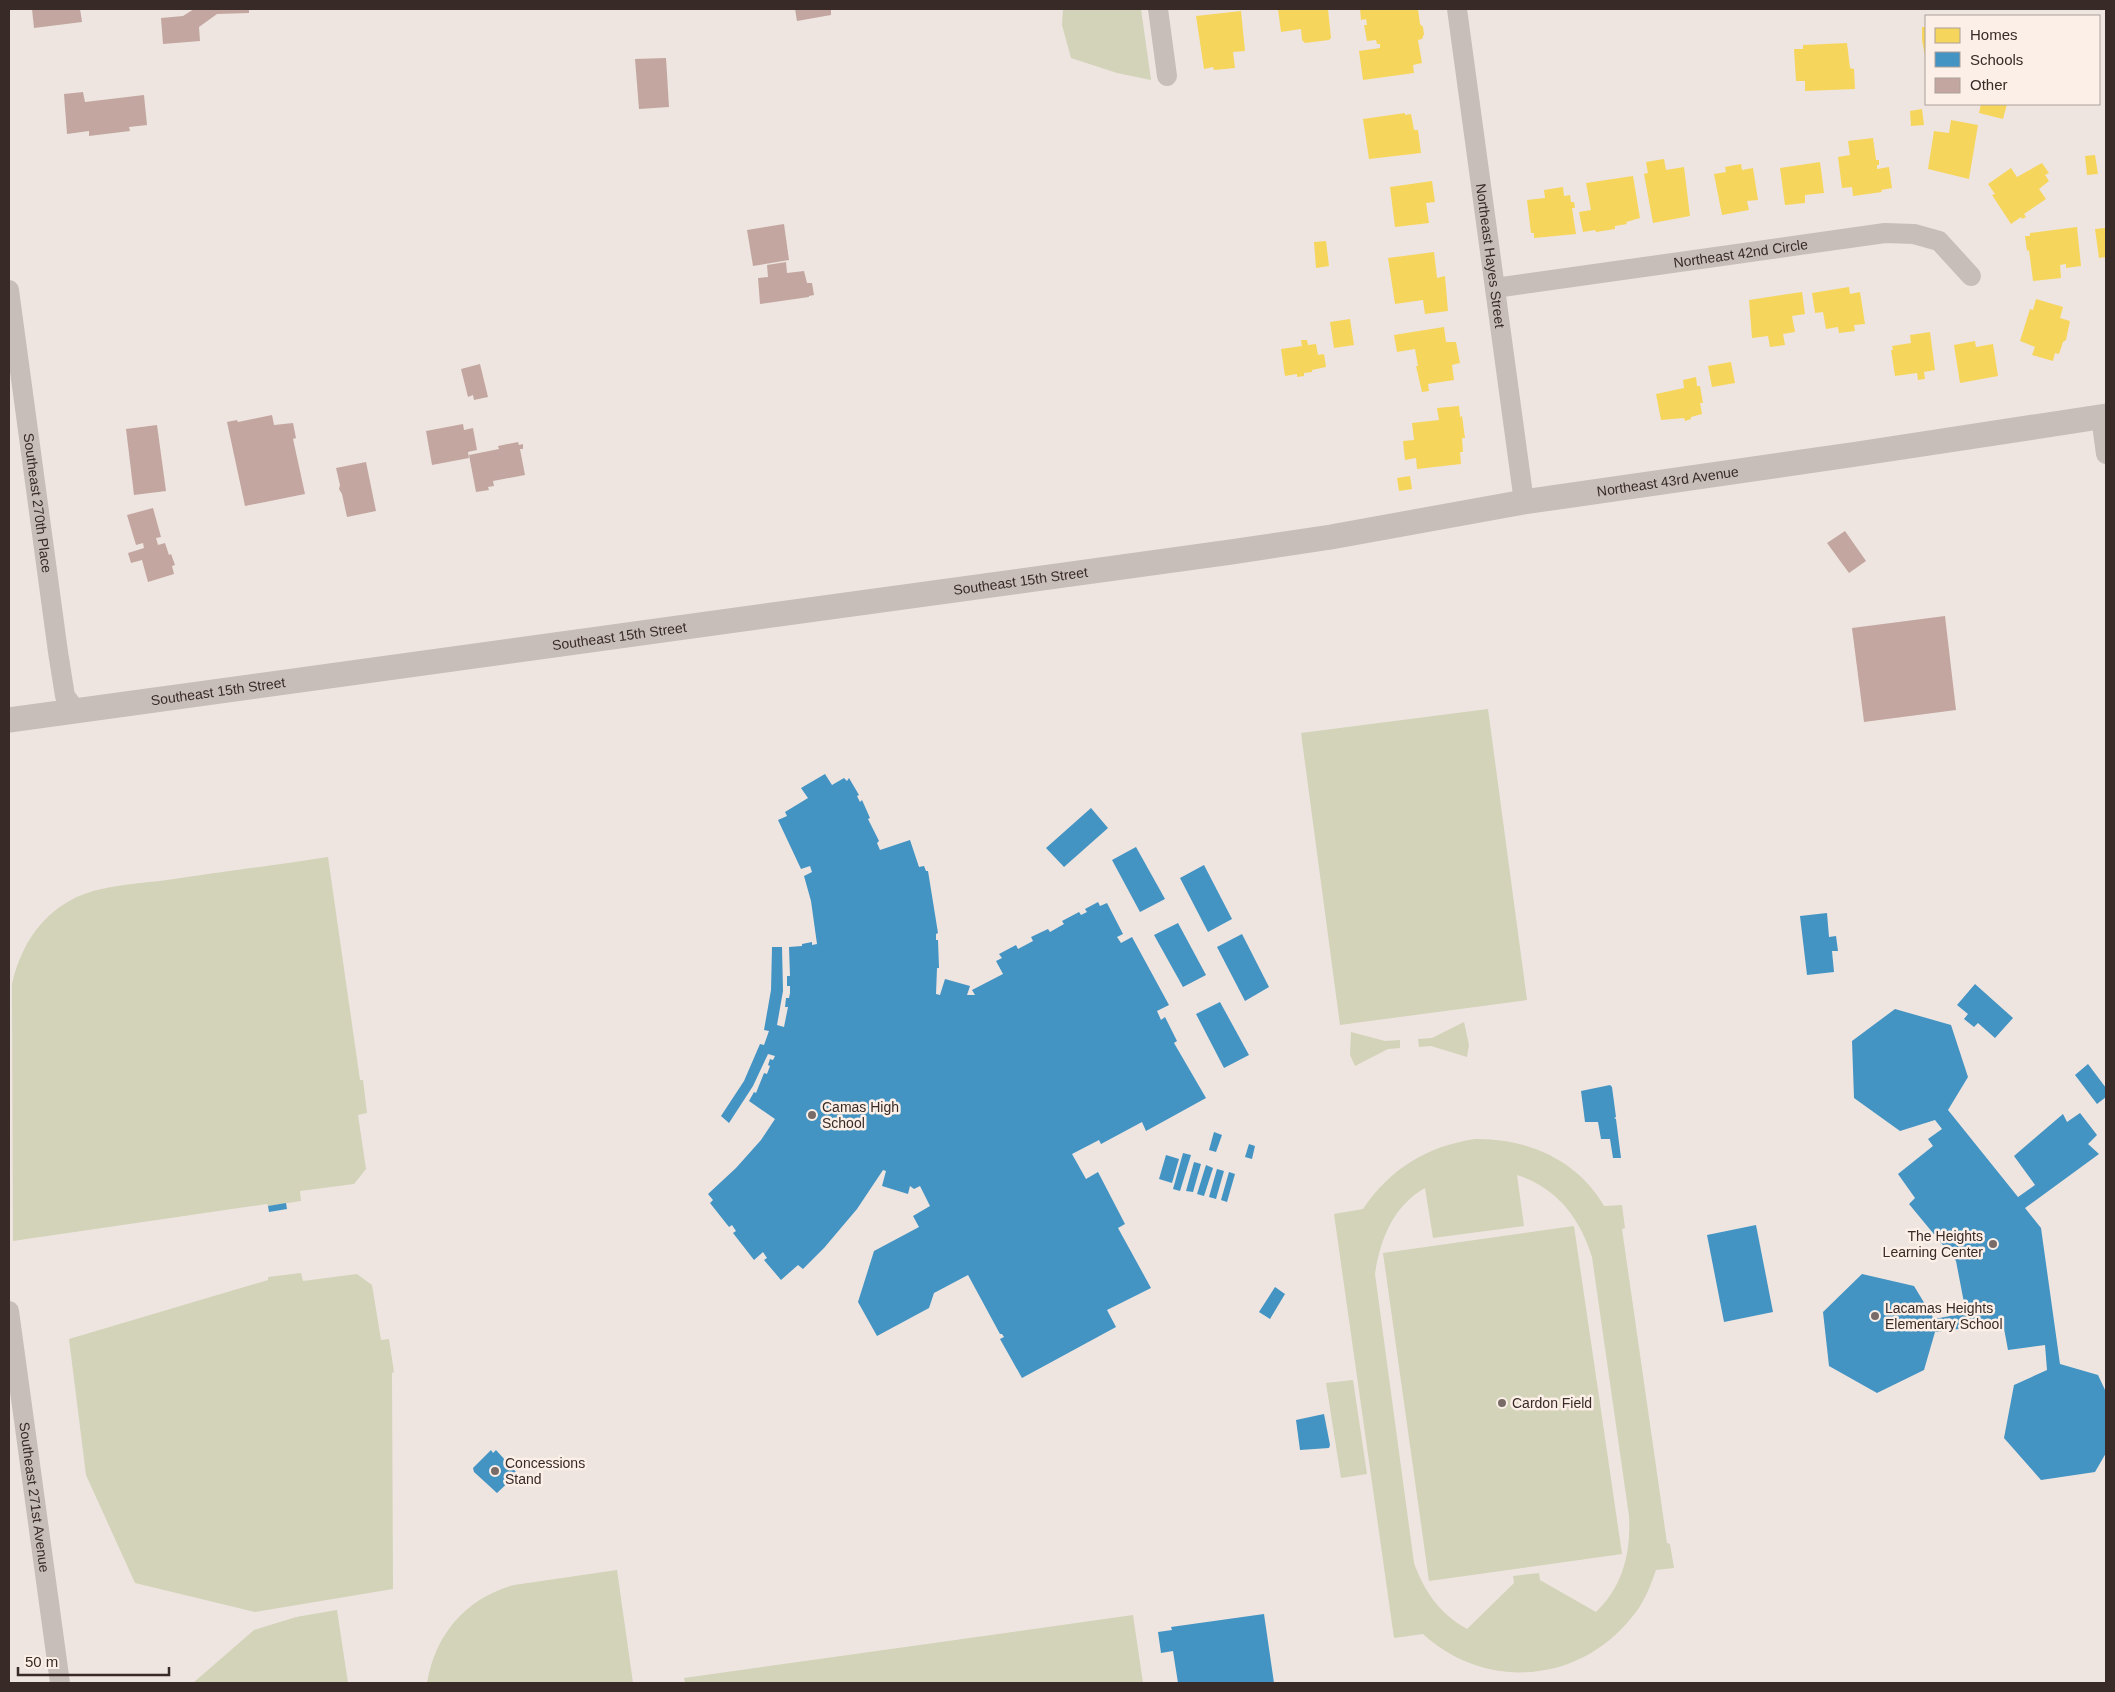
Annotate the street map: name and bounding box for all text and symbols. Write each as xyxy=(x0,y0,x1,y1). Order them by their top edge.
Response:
legend xyxy=(1925,15,2100,105)
text: Homes xyxy=(1970,26,2018,43)
text: Schools xyxy=(1970,51,2023,68)
text: Other xyxy=(1970,76,2008,93)
street label: Northeast Hayes Street xyxy=(1473,182,1508,329)
street label: Northeast 42nd Circle xyxy=(1672,236,1809,271)
street label: Southeast 270th Place xyxy=(20,432,55,574)
street label: Northeast 43rd Avenue xyxy=(1596,463,1740,499)
street label: Southeast 15th Street xyxy=(952,564,1089,598)
street label: Southeast 15th Street xyxy=(551,619,688,653)
street label: Southeast 15th Street xyxy=(150,674,286,708)
place label: Camas High School xyxy=(822,1099,899,1131)
marker: Camas High School xyxy=(806,1109,818,1121)
place label: The Heights Learning Center xyxy=(1883,1228,1983,1260)
marker: The Heights Learning Center xyxy=(1987,1238,1999,1250)
place label: Lacamas Heights Elementary School xyxy=(1885,1300,2003,1332)
marker: Lacamas Heights Elementary School xyxy=(1869,1310,1881,1322)
place label: Cardon Field xyxy=(1512,1395,1592,1411)
marker: Cardon Field xyxy=(1496,1397,1508,1409)
street label: Southeast 271st Avenue xyxy=(16,1421,53,1574)
place label: Concessions Stand xyxy=(505,1455,585,1487)
marker: Concessions Stand xyxy=(489,1465,501,1477)
scale bar xyxy=(18,1644,169,1676)
text: 50 m xyxy=(25,1653,58,1670)

